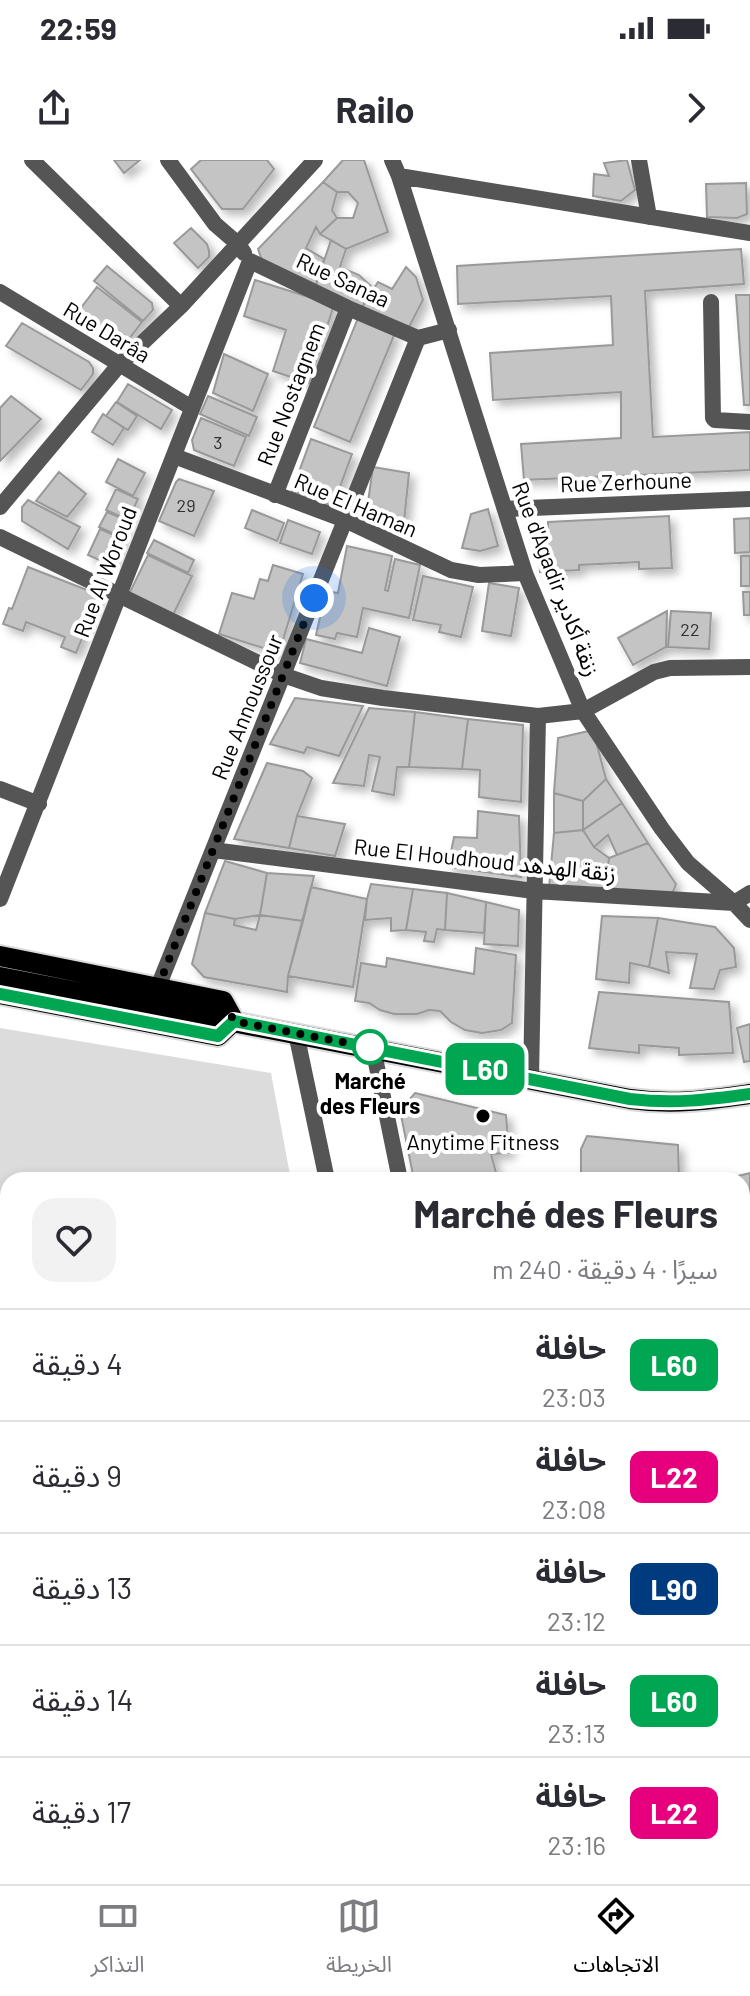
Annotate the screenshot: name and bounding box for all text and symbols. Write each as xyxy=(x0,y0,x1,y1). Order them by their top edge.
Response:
text: 22:59 xyxy=(40,10,117,46)
icon: share xyxy=(32,86,76,130)
icon: forward xyxy=(674,86,718,130)
text: Railo xyxy=(335,87,415,130)
street label: Rue Sanaa xyxy=(293,246,394,312)
street label: Rue Darâa xyxy=(59,295,156,367)
street label: Rue Nostagnem xyxy=(251,318,329,469)
house number: 3 xyxy=(213,431,223,453)
street label: Rue Zerhoune xyxy=(559,466,692,496)
street label: Rue El Haman xyxy=(291,467,422,542)
street label: Rue d'Agadir زنقة أكادير xyxy=(506,478,606,680)
house number: 29 xyxy=(176,494,196,516)
street label: Rue Al Woroud xyxy=(67,503,141,641)
your location xyxy=(294,578,334,618)
house number: 22 xyxy=(680,618,700,640)
street label: Rue Annoussour xyxy=(205,630,287,783)
street label: Rue El Houdhoud زنقة الهدهد xyxy=(352,832,618,888)
marker: Marché des Fleurs xyxy=(353,1030,387,1064)
line badge: L60 xyxy=(439,1043,531,1095)
text: L60 xyxy=(461,1052,509,1086)
place label: Marché des Fleurs xyxy=(320,1067,420,1118)
marker: Anytime Fitness xyxy=(474,1107,492,1125)
place label: Anytime Fitness xyxy=(406,1128,560,1154)
text: Marché des Fleurs xyxy=(413,1190,718,1236)
button: heart xyxy=(32,1198,116,1282)
text: سيرًا · 4 دقيقة · 240 m xyxy=(492,1253,718,1284)
text: حافلة xyxy=(535,1329,606,1365)
text: 4 دقيقة xyxy=(32,1345,123,1381)
text: L60 xyxy=(650,1348,698,1382)
text: 23:03 xyxy=(542,1381,606,1412)
text: حافلة xyxy=(535,1441,606,1477)
text: 9 دقيقة xyxy=(32,1457,122,1493)
text: L22 xyxy=(650,1460,698,1494)
text: 23:08 xyxy=(542,1493,606,1524)
text: حافلة xyxy=(535,1553,606,1589)
text: 13 دقيقة xyxy=(32,1569,132,1605)
text: L90 xyxy=(651,1572,697,1606)
text: 23:12 xyxy=(547,1605,606,1636)
text: حافلة xyxy=(535,1665,606,1701)
text: 14 دقيقة xyxy=(32,1681,133,1717)
text: L60 xyxy=(650,1684,698,1718)
text: 23:13 xyxy=(548,1717,606,1748)
text: حافلة xyxy=(535,1777,606,1813)
text: 17 دقيقة xyxy=(32,1793,131,1829)
text: L22 xyxy=(650,1796,698,1830)
text: 23:16 xyxy=(548,1829,606,1860)
tab: التذاكر xyxy=(91,1894,145,1988)
tab: الخريطة xyxy=(326,1894,392,1988)
tab: الاتجاهات xyxy=(573,1894,659,1988)

